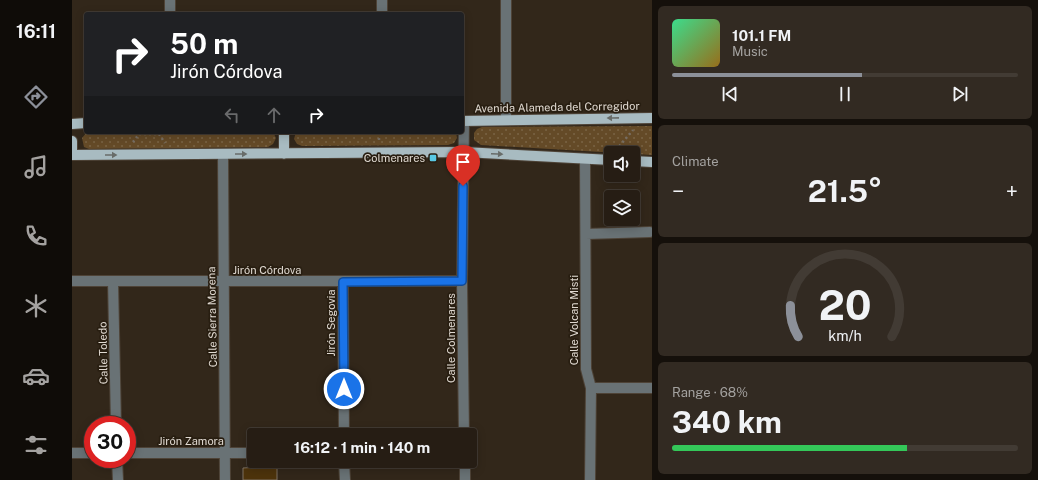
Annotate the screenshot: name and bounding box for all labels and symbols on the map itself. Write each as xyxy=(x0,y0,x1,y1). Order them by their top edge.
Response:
street label: Avenida Alameda del Corregidor xyxy=(474,100,640,114)
one-way arrow xyxy=(607,115,619,122)
pin xyxy=(446,145,480,186)
one-way arrow xyxy=(235,151,248,157)
one-way arrow xyxy=(491,151,504,157)
one-way arrow xyxy=(105,152,118,158)
place label: Colmenares xyxy=(364,152,425,164)
marker: Colmenares xyxy=(428,153,438,163)
street label: Jirón Córdova xyxy=(233,264,301,276)
street label: Calle Sierra Morena xyxy=(205,266,219,368)
street label: Calle Volcan Misti xyxy=(568,275,580,365)
street label: Jirón Segovia xyxy=(325,289,337,357)
street label: Calle Colmenares xyxy=(445,293,457,383)
street label: Calle Toledo xyxy=(96,322,110,384)
position arrow xyxy=(323,368,365,410)
speed limit sign: 30 xyxy=(84,416,136,468)
street label: Jirón Zamora xyxy=(158,435,224,447)

